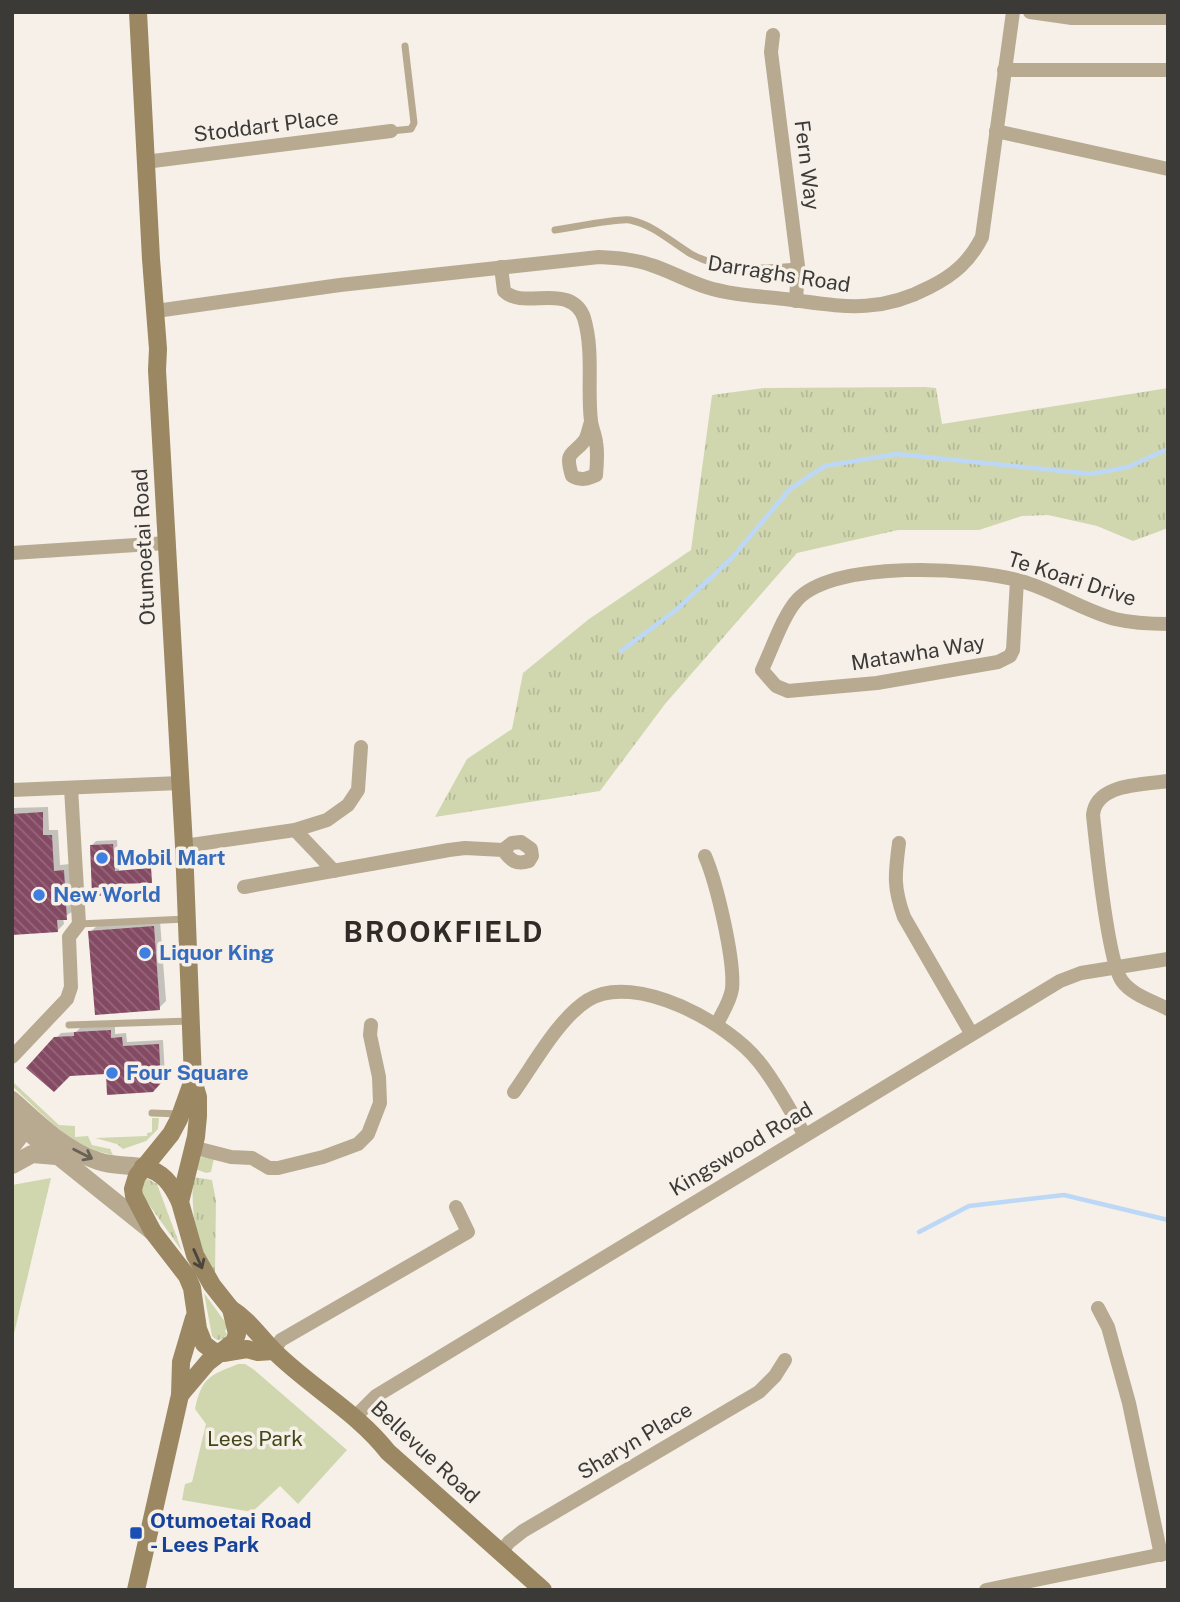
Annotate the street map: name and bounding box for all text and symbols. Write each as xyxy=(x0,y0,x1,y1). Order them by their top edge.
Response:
street label: Stoddart Place xyxy=(192,104,340,147)
street label: Fern Way xyxy=(790,118,825,211)
street label: Darraghs Road xyxy=(706,250,852,297)
street label: Otumoetai Road xyxy=(127,468,160,626)
street label: Te Koari Drive xyxy=(1005,546,1140,611)
street label: Matawha Way xyxy=(849,630,987,675)
place label: Mobil Mart xyxy=(116,845,226,870)
marker: Mobil Mart xyxy=(94,850,110,866)
place label: New World xyxy=(53,882,161,907)
marker: New World xyxy=(31,887,47,903)
district label: BROOKFIELD xyxy=(343,915,545,948)
place label: Liquor King xyxy=(159,940,274,965)
marker: Liquor King xyxy=(137,945,153,961)
place label: Four Square xyxy=(126,1060,249,1085)
marker: Four Square xyxy=(104,1065,120,1081)
street label: Kingswood Road xyxy=(665,1096,817,1201)
one-way arrow xyxy=(72,1147,93,1161)
one-way arrow xyxy=(192,1248,205,1269)
street label: Bellevue Road xyxy=(366,1395,485,1508)
street label: Sharyn Place xyxy=(573,1397,697,1485)
park label: Lees Park xyxy=(207,1426,303,1451)
place label: Otumoetai Road - Lees Park xyxy=(150,1508,312,1557)
marker: Otumoetai Road - Lees Park xyxy=(128,1525,144,1541)

